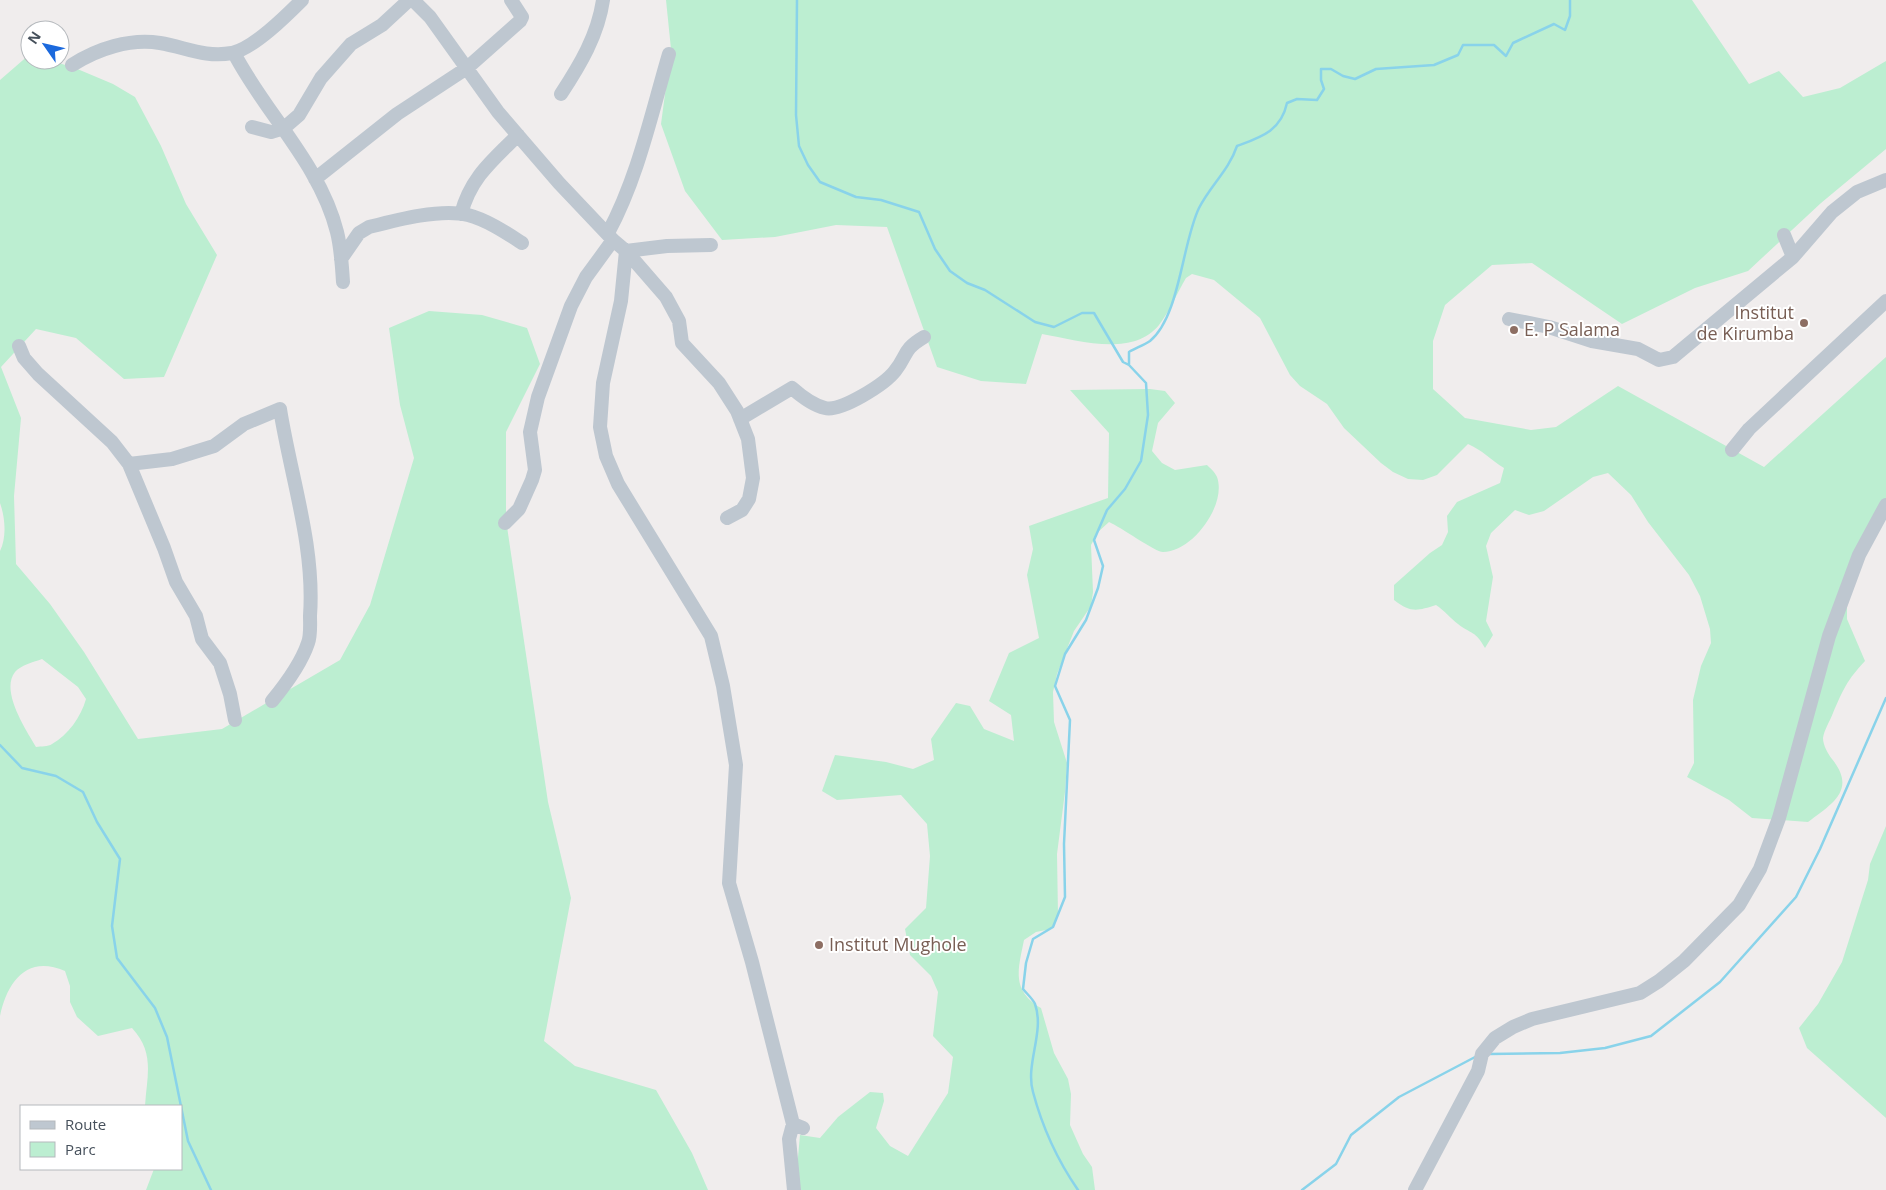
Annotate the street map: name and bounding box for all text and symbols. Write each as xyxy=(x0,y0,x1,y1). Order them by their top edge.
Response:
north arrow xyxy=(20,20,70,70)
text: N xyxy=(23,27,45,47)
place label: Institut de Kirumba xyxy=(1697,300,1794,345)
place label: E. P Salama xyxy=(1524,317,1620,341)
marker: Institut de Kirumba xyxy=(1798,317,1810,329)
marker: E. P Salama xyxy=(1508,324,1520,336)
place label: Institut Mughole xyxy=(829,932,967,956)
marker: Institut Mughole xyxy=(813,939,825,951)
legend xyxy=(20,1105,182,1170)
text: Route xyxy=(65,1114,106,1134)
text: Parc xyxy=(65,1139,96,1159)

